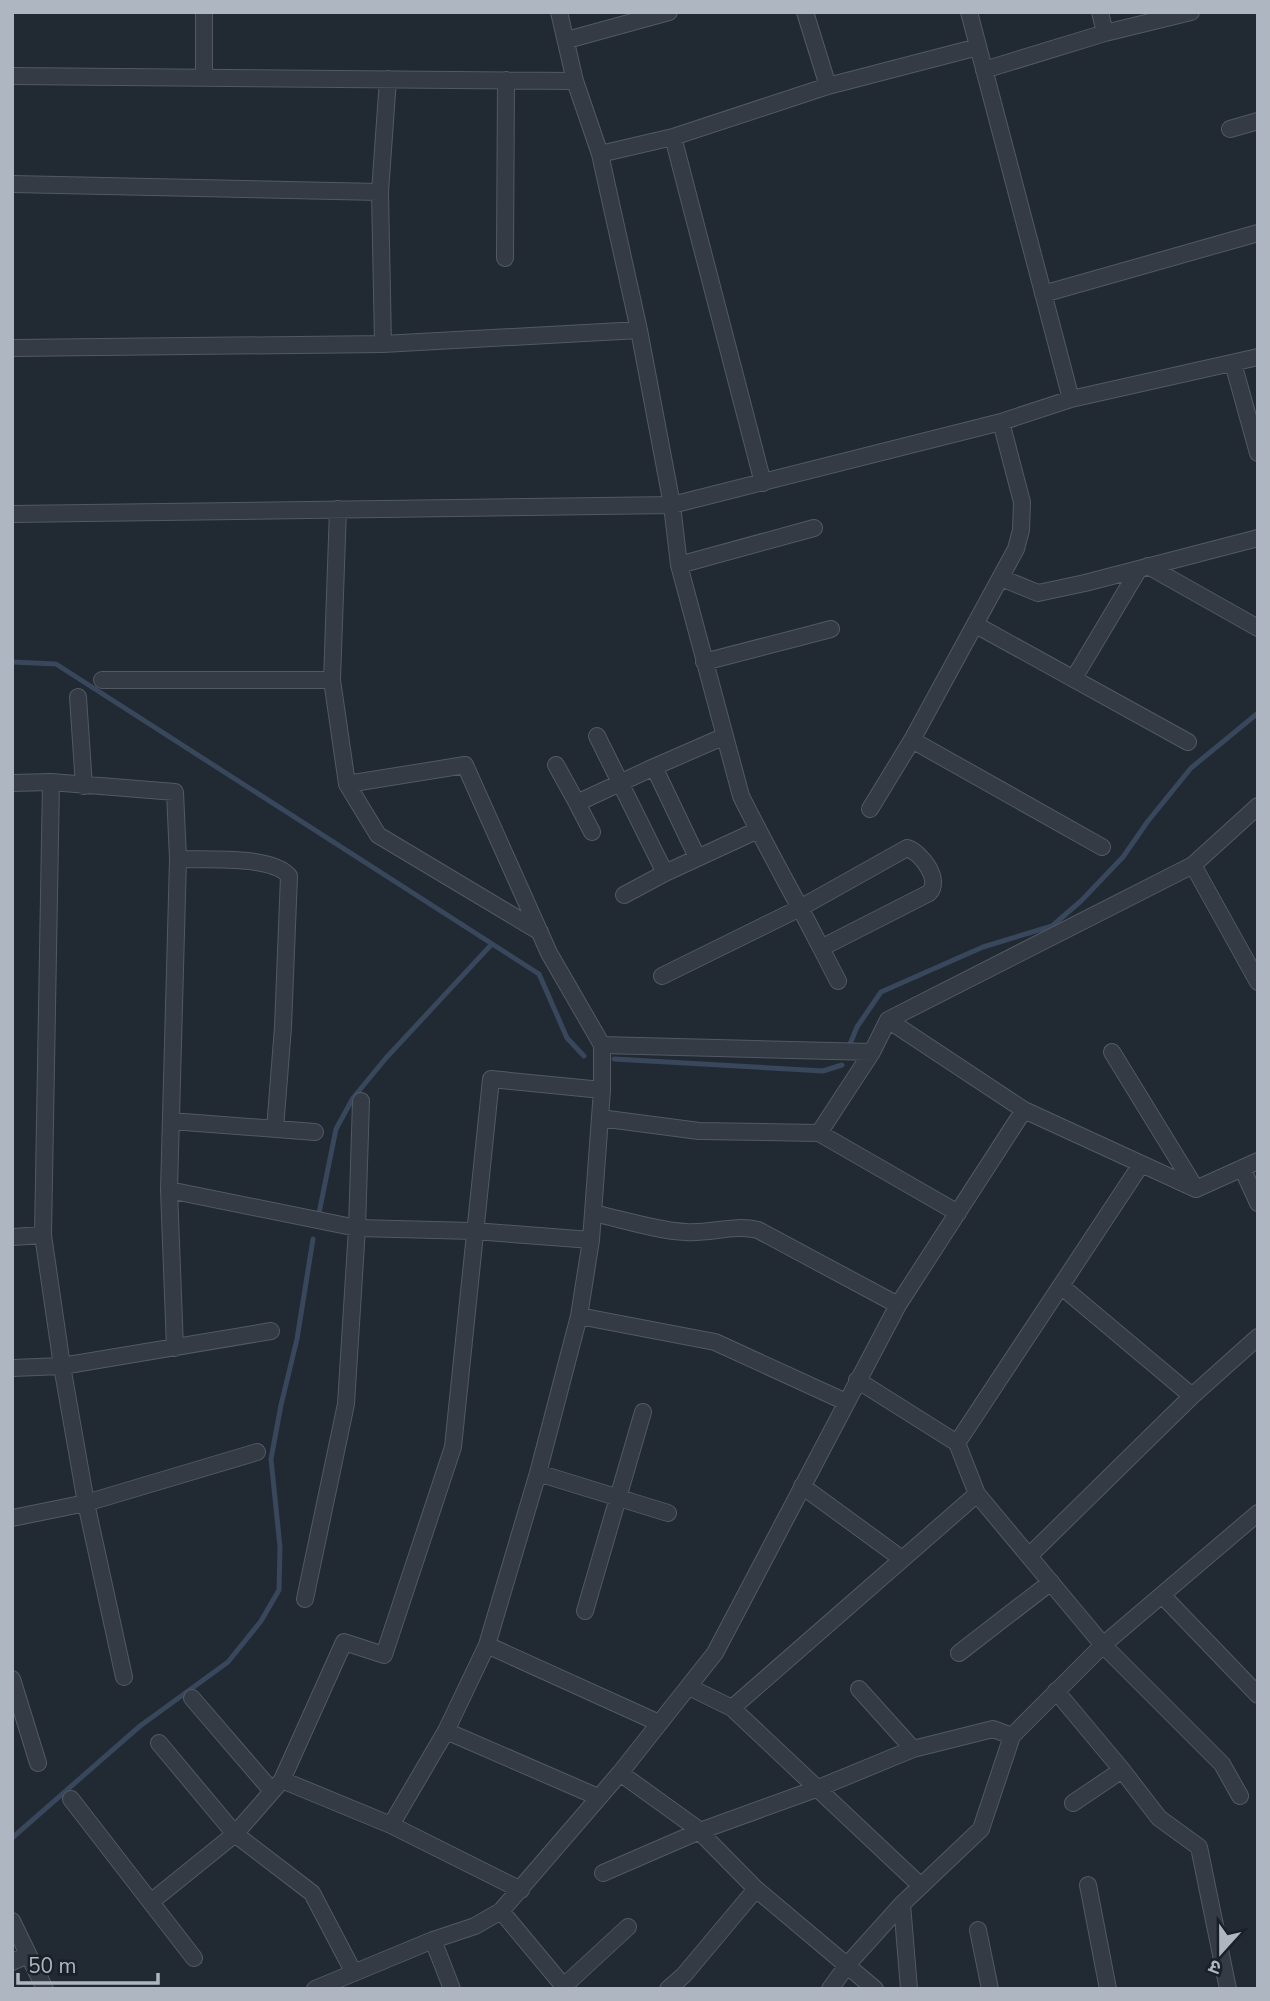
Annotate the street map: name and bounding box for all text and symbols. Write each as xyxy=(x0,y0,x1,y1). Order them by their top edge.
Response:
north arrow xyxy=(1186,1917,1256,1987)
scale bar xyxy=(18,1941,158,1985)
text: 50 m xyxy=(28,1952,77,1980)
text: उ xyxy=(1205,1952,1225,1981)

